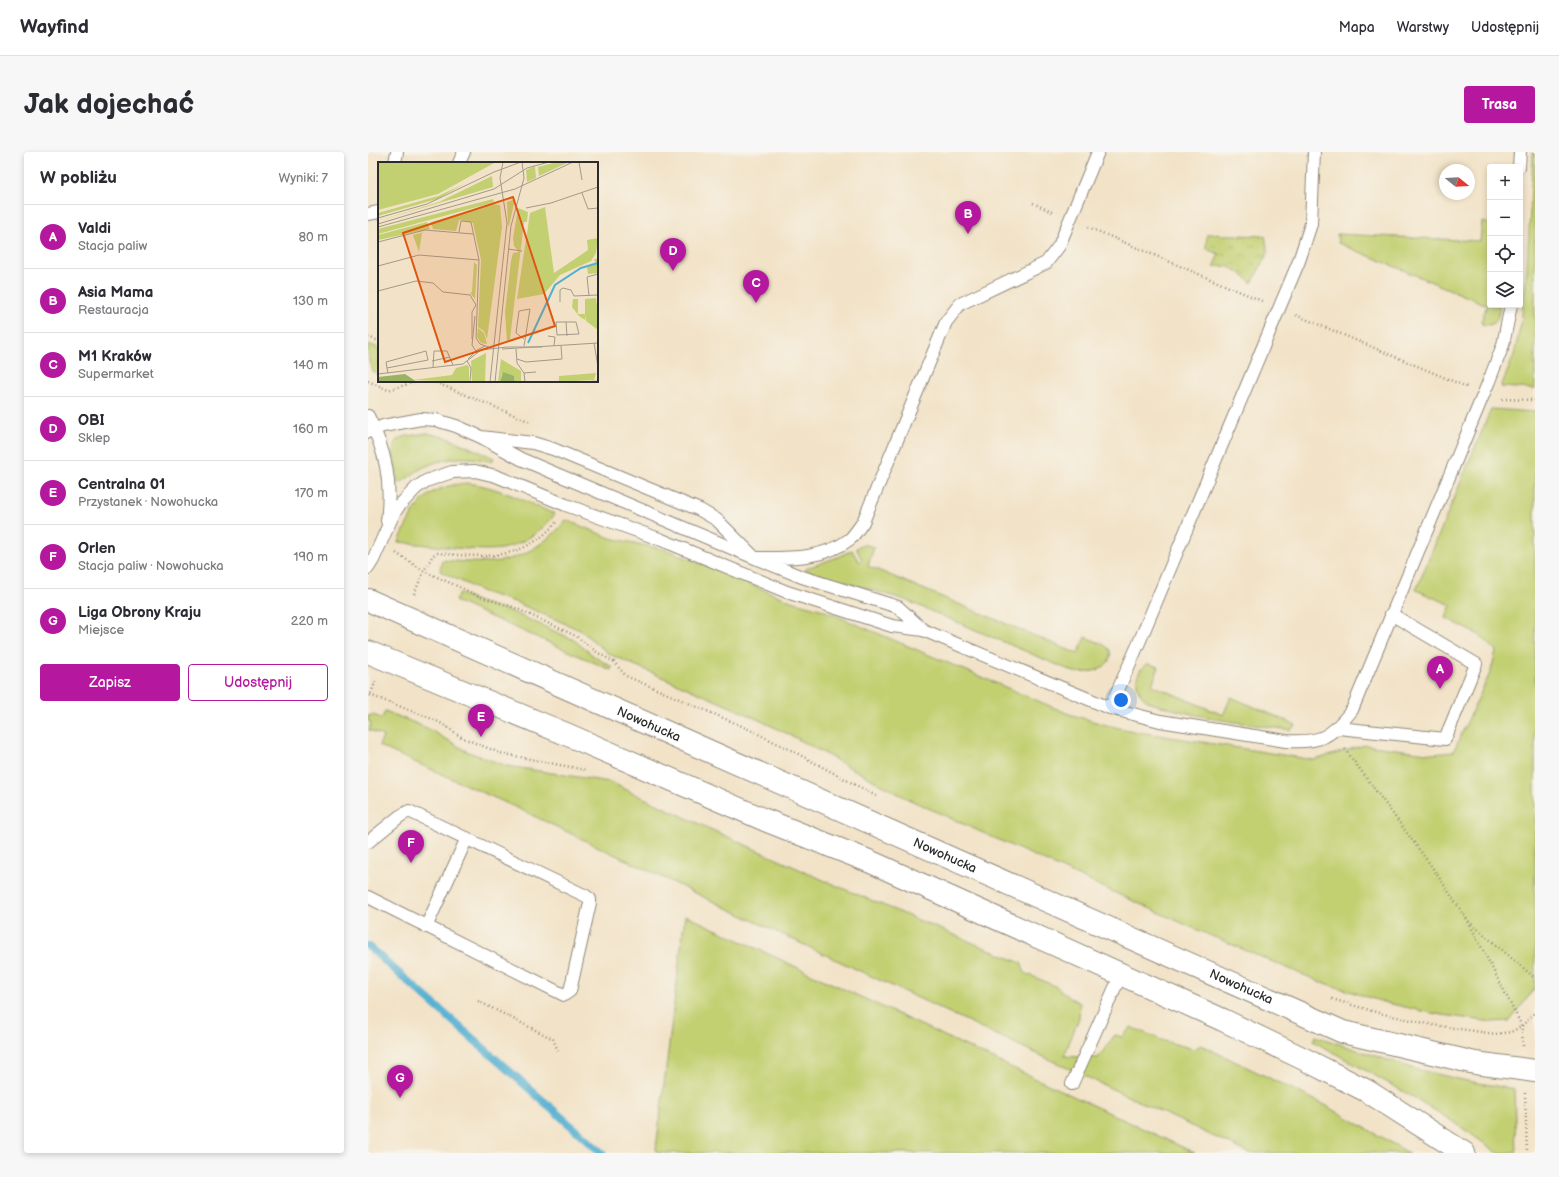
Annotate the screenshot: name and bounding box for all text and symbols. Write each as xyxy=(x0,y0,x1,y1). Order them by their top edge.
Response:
text: Wayfind xyxy=(20,16,89,39)
text: Mapa xyxy=(1339,19,1375,36)
text: Warstwy xyxy=(1397,19,1449,36)
text: Udostępnij xyxy=(1471,19,1539,36)
button: Trasa xyxy=(1464,86,1535,123)
text: Jak dojechać xyxy=(24,88,194,121)
inset map xyxy=(378,162,598,382)
north arrow xyxy=(1439,164,1475,200)
map controls xyxy=(1487,164,1523,308)
button: + xyxy=(1487,164,1523,200)
text: W pobliżu xyxy=(40,168,117,188)
text: Wyniki: 7 xyxy=(278,170,328,186)
button: − xyxy=(1487,200,1523,236)
pin: B xyxy=(955,201,981,234)
text: Valdi xyxy=(78,219,111,238)
text: A xyxy=(49,229,57,245)
text: 80 m xyxy=(299,229,328,245)
button: locate xyxy=(1487,236,1523,272)
text: Stacja paliw xyxy=(78,238,147,254)
pin: D xyxy=(660,238,686,271)
pin: C xyxy=(743,270,769,303)
button: layers xyxy=(1487,272,1523,308)
text: Asia Mama xyxy=(78,283,153,302)
text: B xyxy=(48,293,58,309)
text: 130 m xyxy=(293,293,328,309)
text: Restauracja xyxy=(78,302,149,318)
text: M1 Kraków xyxy=(78,347,152,366)
text: C xyxy=(48,357,58,373)
text: 140 m xyxy=(293,357,328,373)
text: Supermarket xyxy=(78,366,154,382)
text: OBI xyxy=(78,411,105,430)
text: D xyxy=(48,421,58,437)
text: 160 m xyxy=(293,421,328,437)
text: Sklep xyxy=(78,430,110,446)
text: Centralna 01 xyxy=(78,475,165,494)
text: E xyxy=(49,485,57,501)
text: 170 m xyxy=(295,485,328,501)
text: Przystanek · Nowohucka xyxy=(78,494,218,510)
text: Orlen xyxy=(78,539,116,558)
text: F xyxy=(49,549,57,565)
text: 190 m xyxy=(294,549,328,565)
text: Stacja paliw · Nowohucka xyxy=(78,558,224,574)
text: Liga Obrony Kraju xyxy=(78,603,201,622)
text: G xyxy=(48,613,58,629)
text: 220 m xyxy=(291,613,328,629)
text: Miejsce xyxy=(78,622,124,638)
pin: A xyxy=(1427,656,1453,689)
button: Zapisz xyxy=(40,664,180,701)
button: Udostępnij xyxy=(188,664,328,701)
your location xyxy=(1111,690,1131,710)
street label: Nowohucka xyxy=(614,703,683,745)
pin: E xyxy=(468,704,494,737)
pin: F xyxy=(398,830,424,863)
street label: Nowohucka xyxy=(911,835,979,877)
street label: Nowohucka xyxy=(1207,966,1275,1008)
pin: G xyxy=(387,1065,413,1098)

